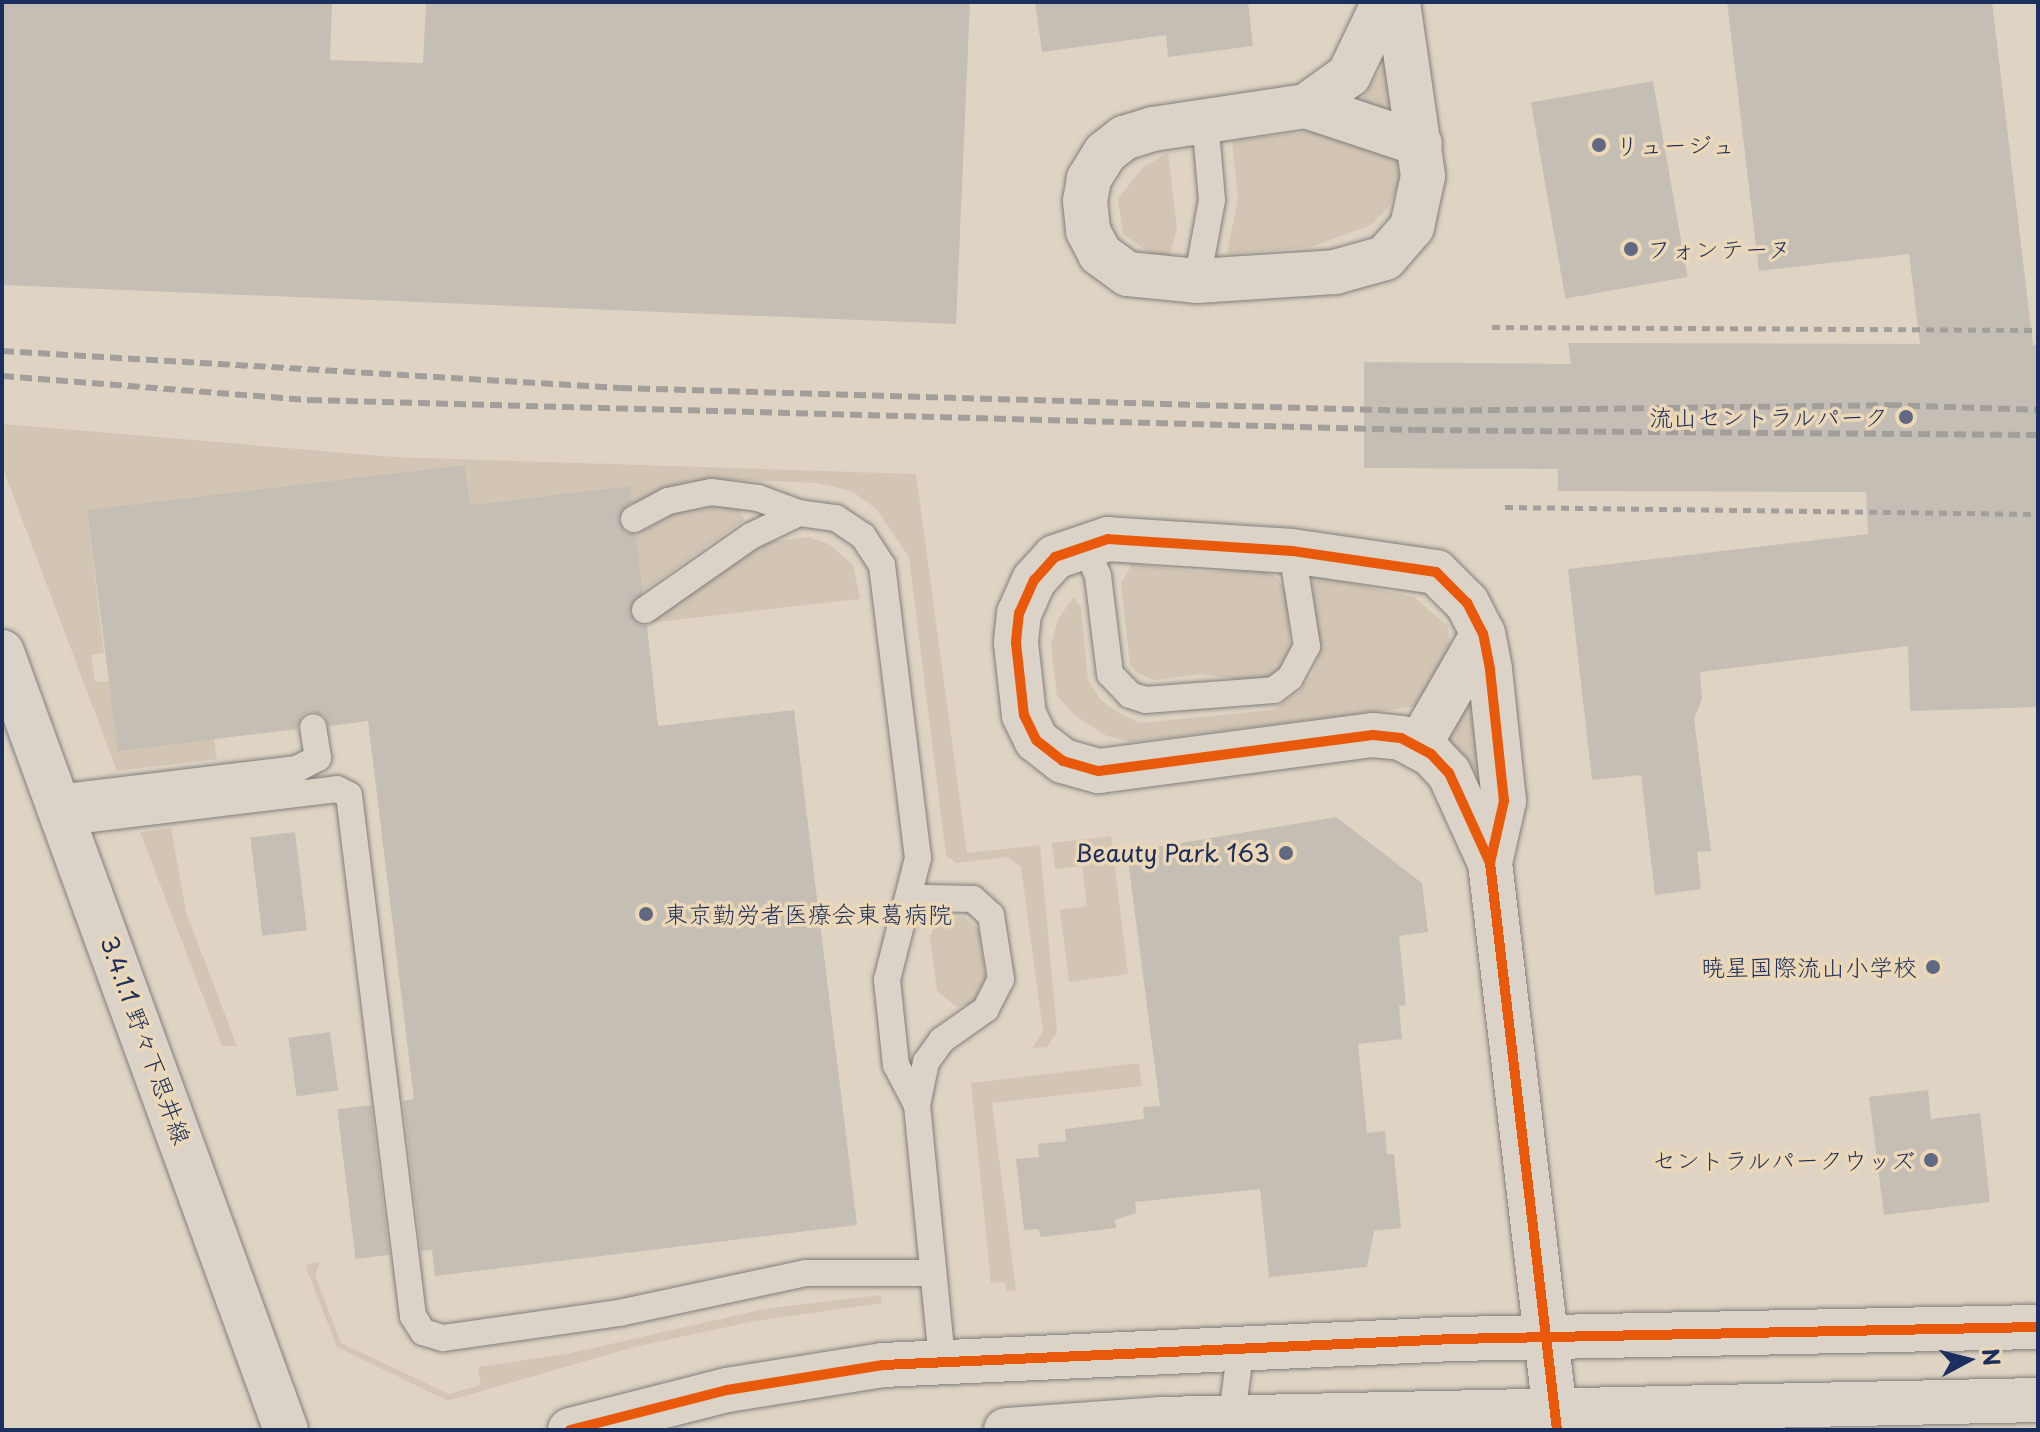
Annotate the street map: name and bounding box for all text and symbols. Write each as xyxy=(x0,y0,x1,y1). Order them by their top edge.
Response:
place label: リュージュ xyxy=(1615,131,1735,159)
marker: リュージュ xyxy=(1590,136,1608,154)
place label: フォンテーヌ xyxy=(1647,235,1791,263)
marker: フォンテーヌ xyxy=(1622,240,1640,258)
place label: 流山セントラルパーク xyxy=(1648,403,1888,431)
marker: 流山セントラルパーク xyxy=(1895,406,1917,428)
place label: Beauty Park 163 xyxy=(1074,839,1270,867)
marker: Beauty Park 163 xyxy=(1277,844,1295,862)
place label: 東京勤労者医療会東葛病院 xyxy=(664,900,952,928)
marker: 東京勤労者医療会東葛病院 xyxy=(635,903,657,925)
street label: 3.4.1.1 野々下思井線 xyxy=(95,932,197,1148)
place label: 暁星国際流山小学校 xyxy=(1701,953,1917,981)
marker: 暁星国際流山小学校 xyxy=(1924,958,1942,976)
place label: セントラルパークウッズ xyxy=(1651,1146,1915,1174)
marker: セントラルパークウッズ xyxy=(1922,1151,1940,1169)
north arrow xyxy=(1928,1320,2008,1400)
text: N xyxy=(1975,1346,2010,1368)

